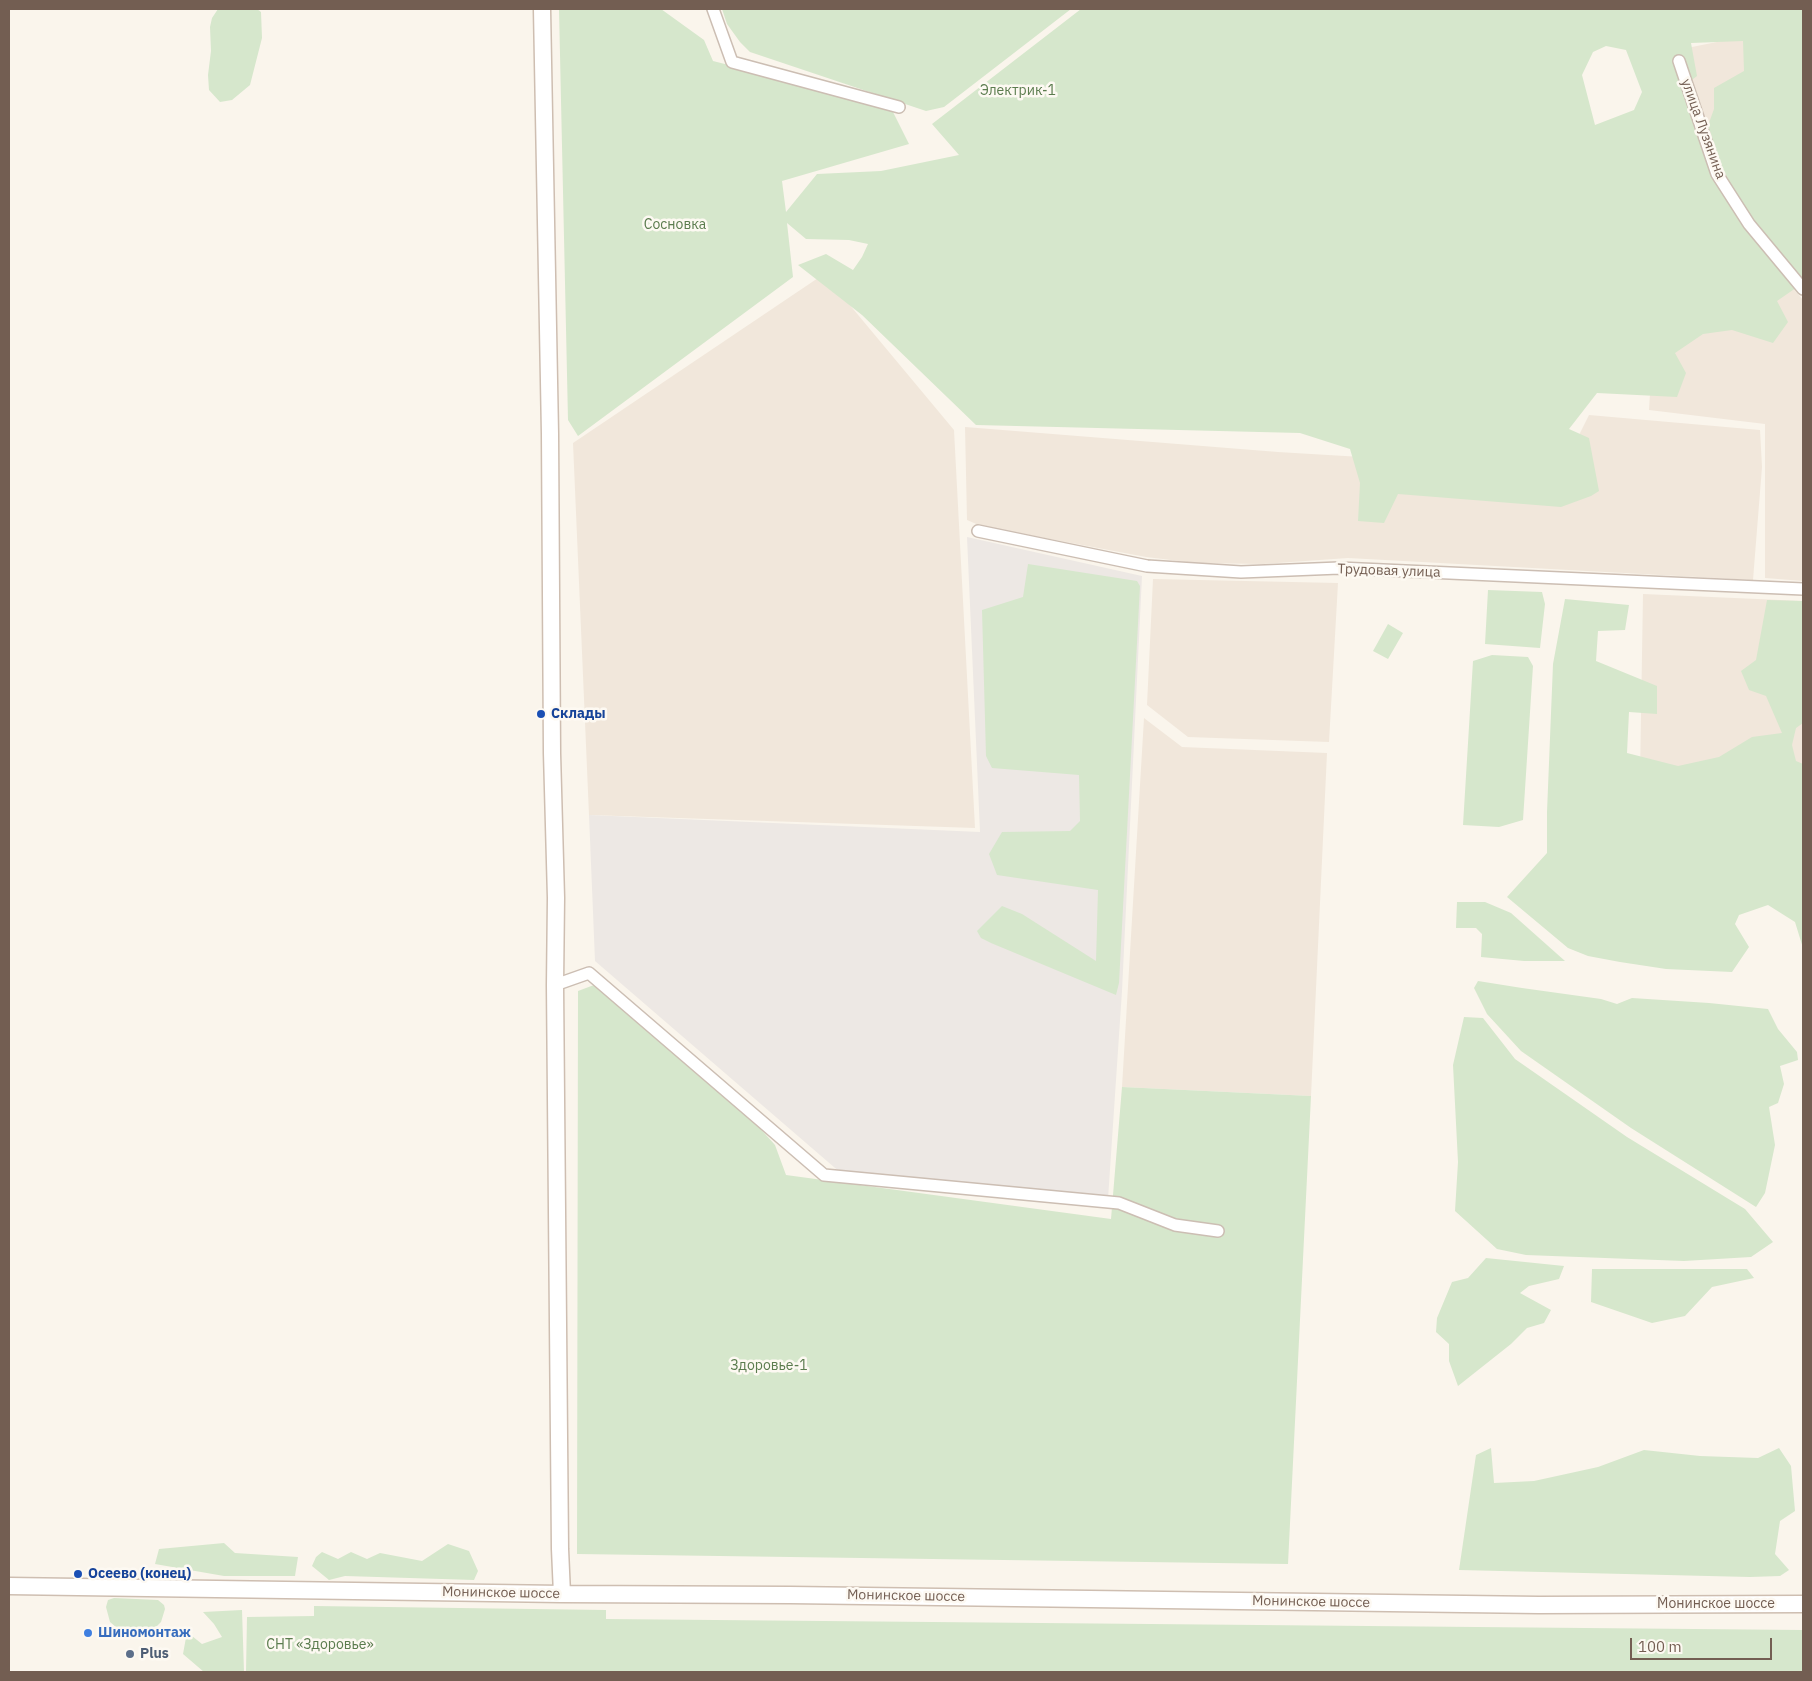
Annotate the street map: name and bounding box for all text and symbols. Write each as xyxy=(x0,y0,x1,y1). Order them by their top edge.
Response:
street label: улица Лузянина xyxy=(1677,77,1729,181)
park label: Электрик-1 xyxy=(980,83,1056,99)
park label: Сосновка xyxy=(644,217,706,233)
street label: Трудовая улица xyxy=(1337,561,1441,581)
place label: Склады xyxy=(551,706,606,722)
marker: Склады xyxy=(535,708,547,720)
park label: Здоровье-1 xyxy=(730,1358,808,1374)
place label: Осеево (конец) xyxy=(88,1566,191,1582)
marker: Осеево (конец) xyxy=(72,1568,84,1580)
street label: Монинское шоссе xyxy=(442,1584,560,1602)
street label: Монинское шоссе xyxy=(847,1587,965,1605)
street label: Монинское шоссе xyxy=(1252,1593,1370,1611)
street label: Монинское шоссе xyxy=(1657,1596,1775,1612)
place label: Шиномонтаж xyxy=(98,1625,191,1641)
marker: Шиномонтаж xyxy=(82,1627,94,1639)
scale bar xyxy=(1632,1628,1774,1660)
park label: СНТ «Здоровье» xyxy=(266,1637,374,1653)
text: 100 m xyxy=(1638,1637,1682,1656)
place label: Plus xyxy=(140,1646,169,1662)
marker: Plus xyxy=(124,1648,136,1660)

